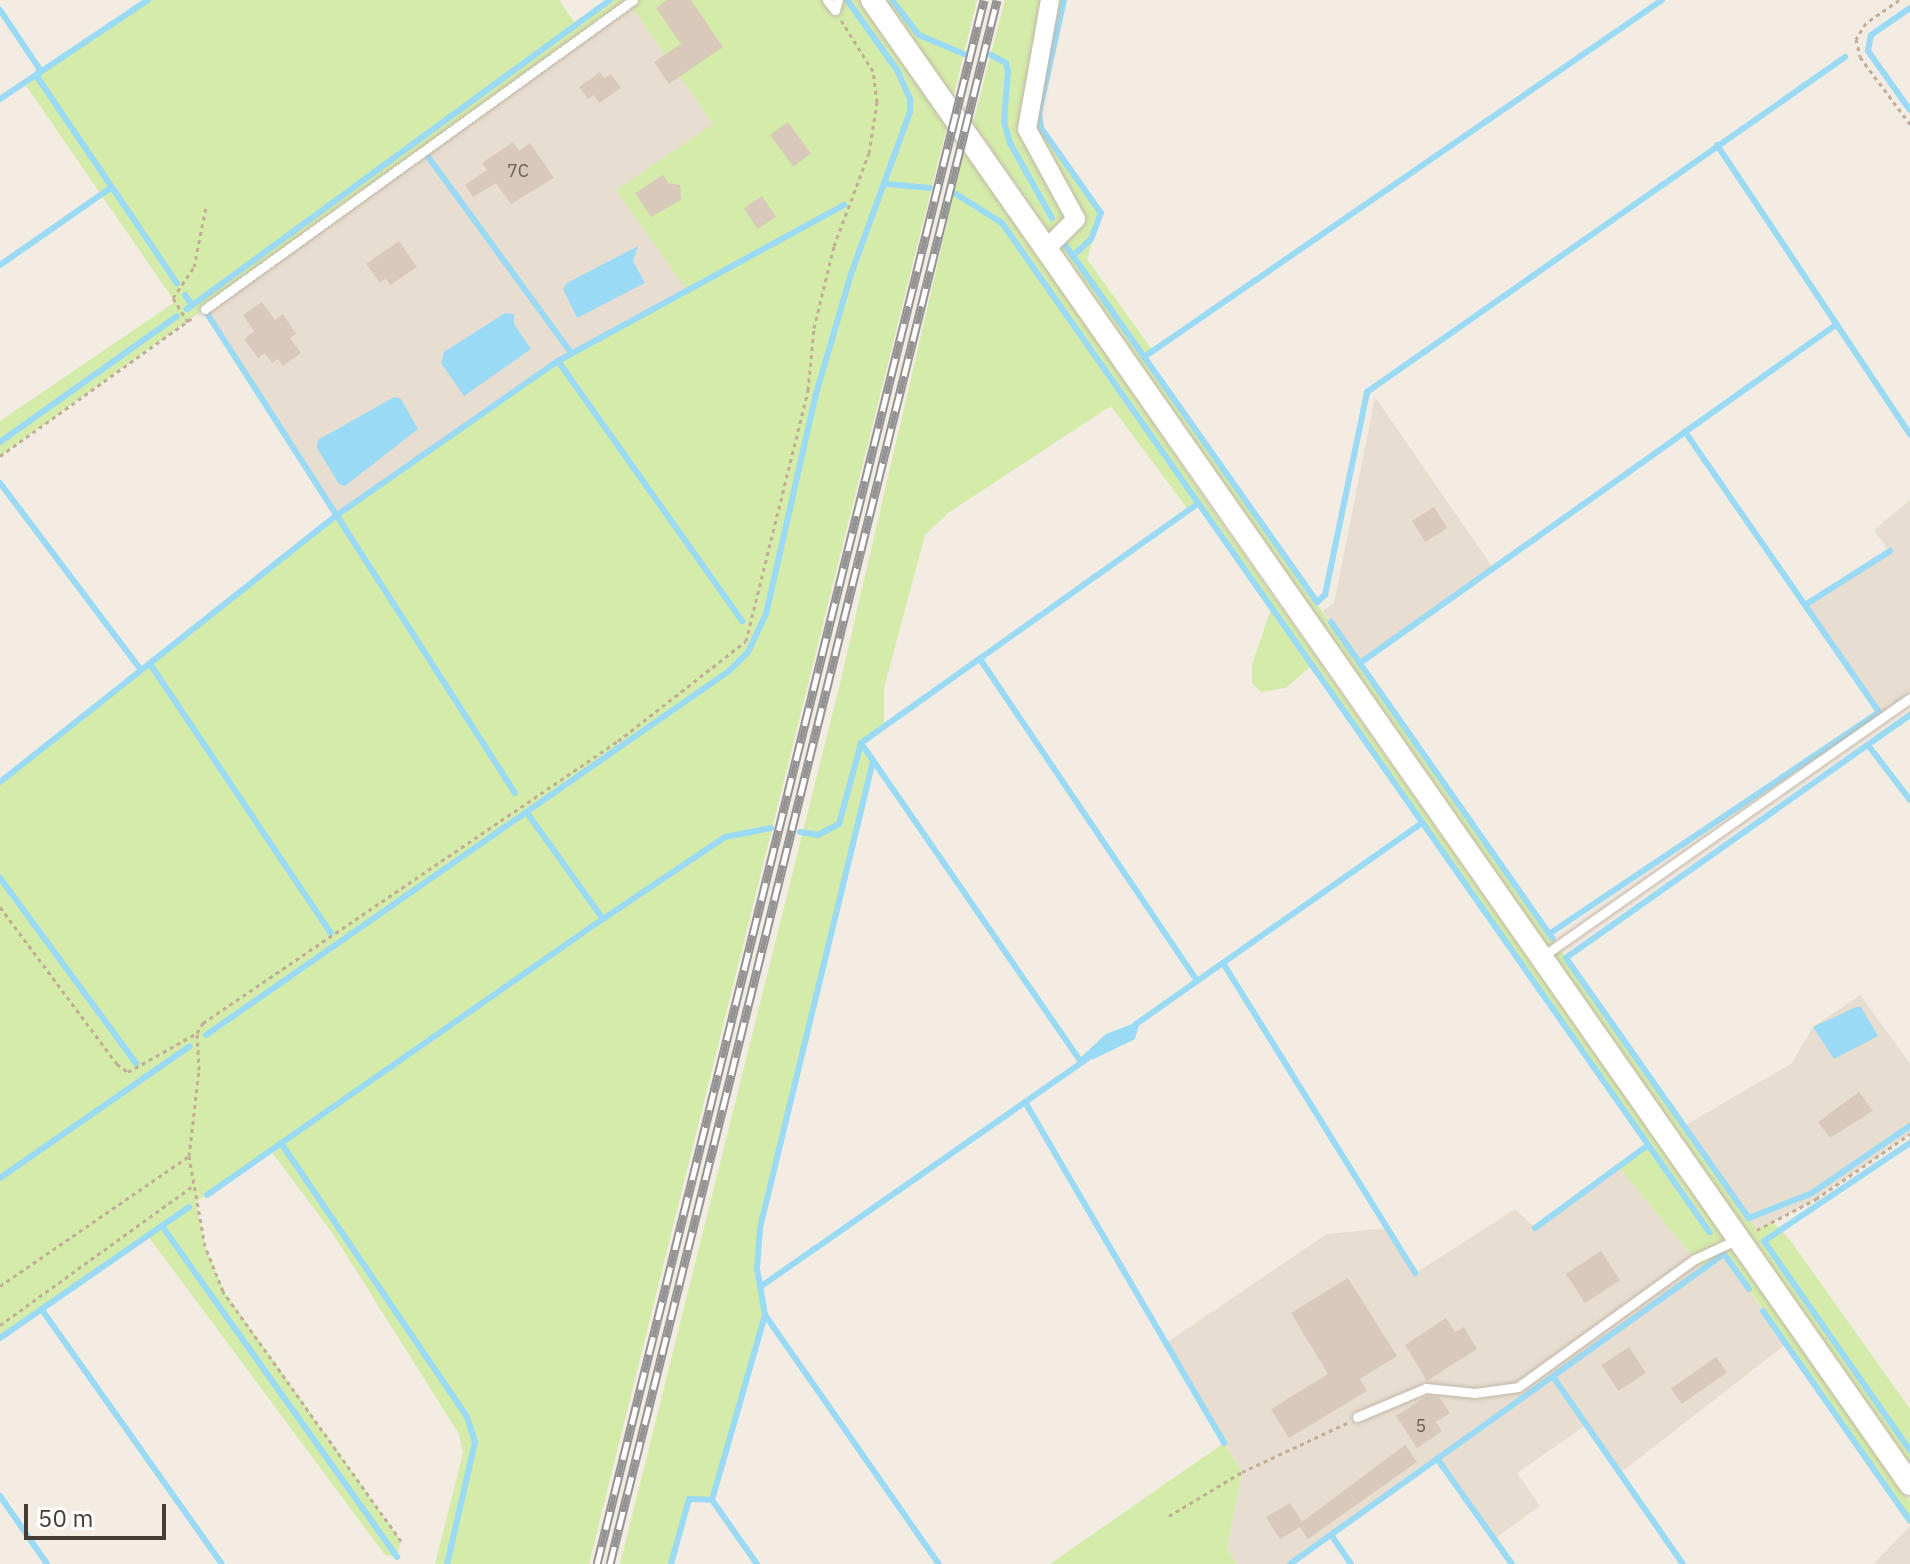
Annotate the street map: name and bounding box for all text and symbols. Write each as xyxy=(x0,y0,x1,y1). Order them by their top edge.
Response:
house number: 7C xyxy=(507,160,529,182)
house number: 5 xyxy=(1416,1415,1426,1437)
scale bar xyxy=(28,1488,170,1538)
text: 50 m xyxy=(38,1502,93,1534)

